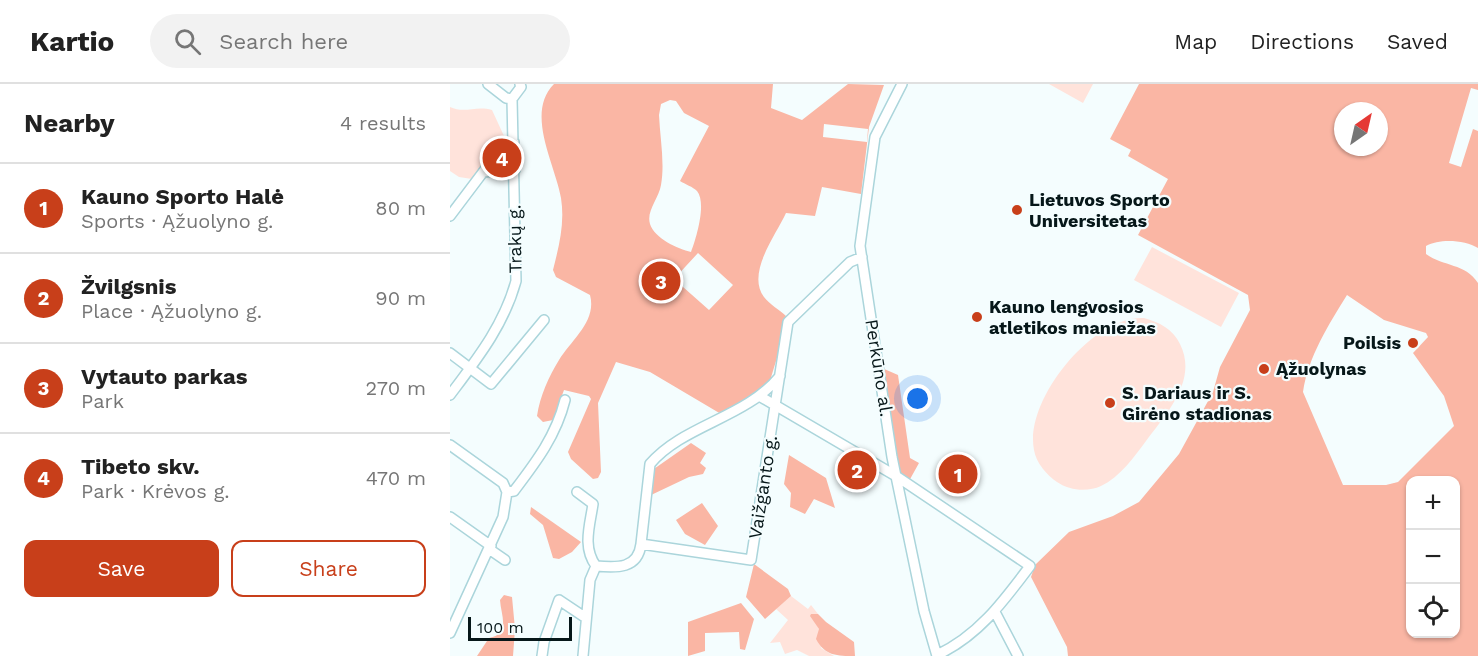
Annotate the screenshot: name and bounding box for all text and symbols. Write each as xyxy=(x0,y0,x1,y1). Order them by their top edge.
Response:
search box xyxy=(150,14,570,68)
text: Kartio xyxy=(30,25,114,58)
icon: search xyxy=(171,25,204,58)
text: Search here xyxy=(219,29,348,54)
text: Map xyxy=(1174,29,1217,54)
text: Directions xyxy=(1250,29,1354,54)
text: Saved xyxy=(1387,29,1448,54)
north arrow xyxy=(1334,102,1388,156)
text: Nearby xyxy=(24,108,115,138)
text: 4 results xyxy=(340,111,426,135)
pin: 4 xyxy=(482,136,522,181)
text: Kauno Sporto Halė xyxy=(81,184,284,209)
place label: Lietuvos Sporto Universitetas xyxy=(1029,189,1170,231)
text: 1 xyxy=(39,196,48,220)
text: 80 m xyxy=(375,196,426,220)
marker: Lietuvos Sporto Universitetas xyxy=(1010,203,1024,217)
street label: Trakų g. xyxy=(503,204,526,274)
text: Sports · Ąžuolyno g. xyxy=(81,209,273,233)
pin: 3 xyxy=(642,258,680,304)
text: Žvilgsnis xyxy=(81,274,176,299)
text: 2 xyxy=(38,286,49,310)
text: 90 m xyxy=(375,286,426,310)
place label: Kauno lengvosios atletikos maniežas xyxy=(989,296,1156,338)
text: Place · Ąžuolyno g. xyxy=(81,299,262,323)
marker: Kauno lengvosios atletikos maniežas xyxy=(970,310,984,324)
street label: Perkūno al. xyxy=(861,318,898,418)
place label: Poilsis xyxy=(1343,332,1401,353)
marker: Poilsis xyxy=(1406,336,1420,350)
place label: Ąžuolynas xyxy=(1276,358,1367,379)
marker: Ąžuolynas xyxy=(1257,362,1271,376)
text: Vytauto parkas xyxy=(81,364,248,389)
text: 3 xyxy=(38,376,49,400)
text: 270 m xyxy=(366,376,426,400)
place label: S. Dariaus ir S. Girėno stadionas xyxy=(1122,382,1272,424)
your location xyxy=(903,384,932,413)
text: Park xyxy=(81,389,124,413)
marker: S. Dariaus ir S. Girėno stadionas xyxy=(1103,396,1117,410)
street label: Vaižganto g. xyxy=(744,434,781,540)
pin: 2 xyxy=(838,448,876,492)
pin: 1 xyxy=(938,452,978,496)
text: Tibeto skv. xyxy=(81,454,200,479)
text: 4 xyxy=(37,466,50,490)
text: 470 m xyxy=(366,466,426,490)
map controls xyxy=(1406,476,1460,638)
button: + xyxy=(1406,476,1460,530)
text: Park · Krėvos g. xyxy=(81,479,230,503)
button: − xyxy=(1406,530,1460,584)
button: Save xyxy=(24,540,219,597)
button: Share xyxy=(231,540,426,597)
button: locate xyxy=(1406,584,1460,638)
scale bar xyxy=(468,614,572,642)
text: 100 m xyxy=(477,618,524,637)

